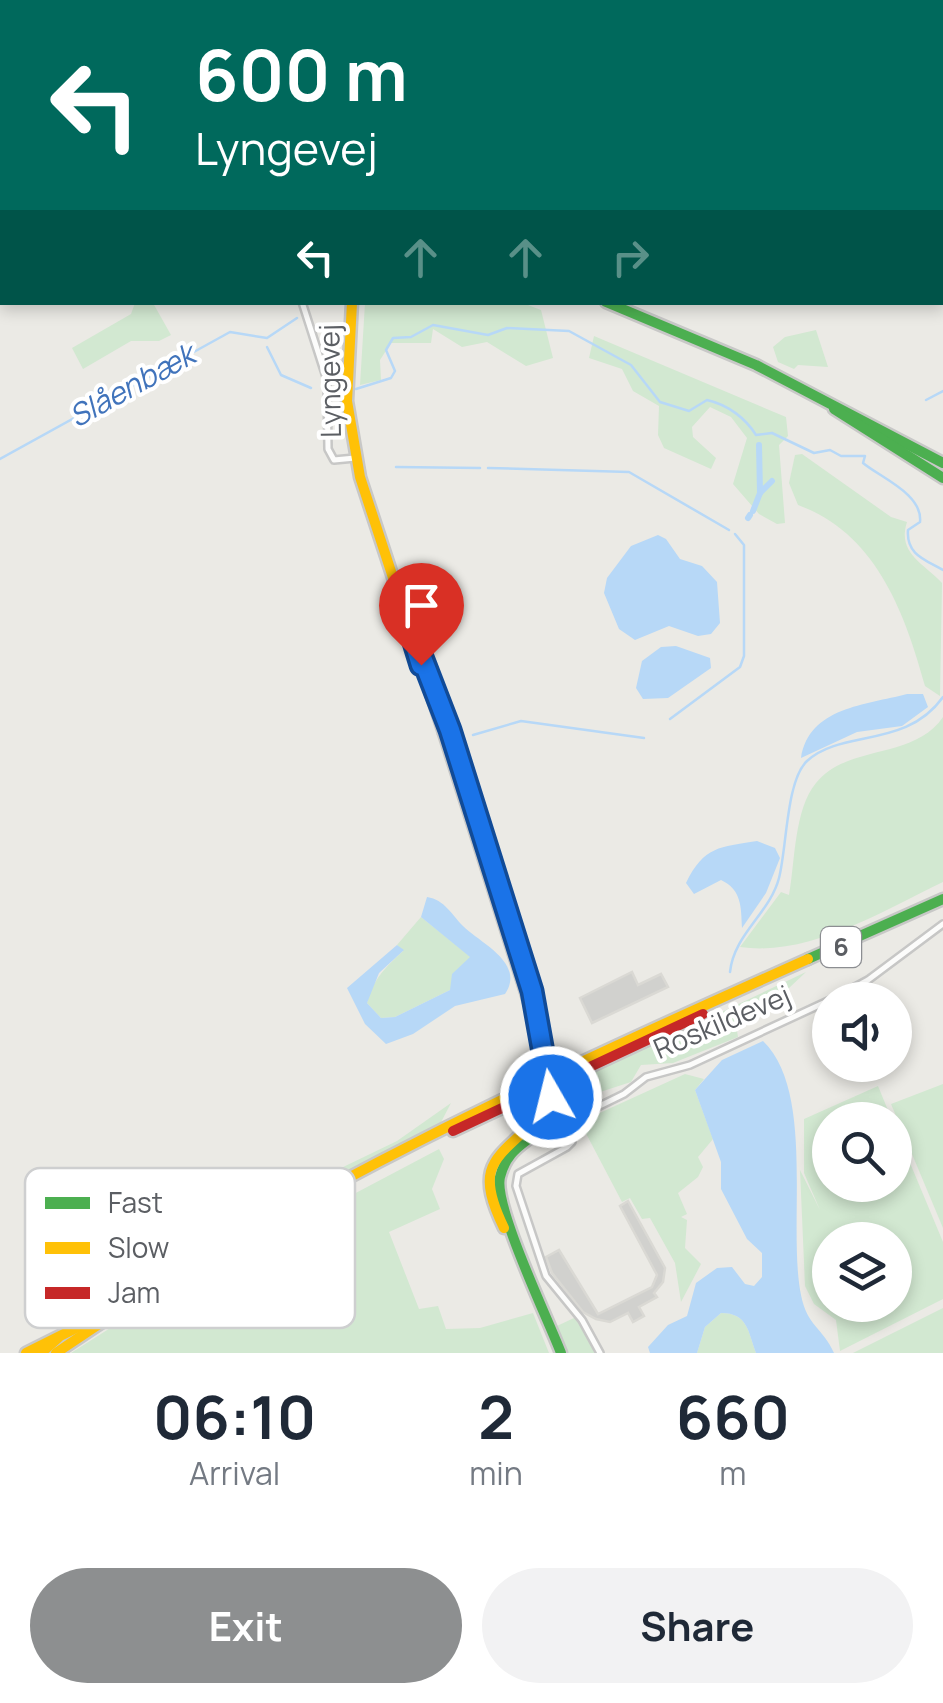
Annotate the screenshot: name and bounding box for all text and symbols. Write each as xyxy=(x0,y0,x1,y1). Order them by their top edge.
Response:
text: 600 m xyxy=(195,26,408,122)
icon: left xyxy=(30,40,160,170)
text: Lyngevej xyxy=(195,117,378,179)
icon: left xyxy=(288,230,343,285)
icon: ahead xyxy=(393,230,448,285)
icon: ahead xyxy=(498,230,553,285)
icon: right xyxy=(603,230,658,285)
street label: Lyngevej xyxy=(309,324,349,438)
water label: Slåenbæk xyxy=(61,331,205,436)
pin xyxy=(379,563,464,666)
icon: arrive xyxy=(394,578,449,633)
road number: 6 xyxy=(821,927,861,967)
street label: Roskildevej xyxy=(647,975,796,1067)
map controls xyxy=(812,982,912,1322)
button: sound xyxy=(812,982,912,1082)
position arrow xyxy=(499,1045,603,1149)
button: search xyxy=(812,1102,912,1202)
legend xyxy=(25,1168,355,1328)
text: Fast xyxy=(108,1183,163,1221)
button: layers xyxy=(812,1222,912,1322)
text: Slow xyxy=(108,1228,169,1266)
text: Jam xyxy=(108,1273,160,1311)
text: 06:10 xyxy=(153,1375,316,1457)
text: 2 xyxy=(478,1375,514,1457)
text: 660 xyxy=(676,1375,790,1457)
text: Arrival xyxy=(189,1451,280,1495)
text: min xyxy=(469,1451,523,1495)
text: m xyxy=(719,1451,746,1495)
button: Exit xyxy=(30,1568,462,1683)
button: Share xyxy=(482,1568,913,1683)

